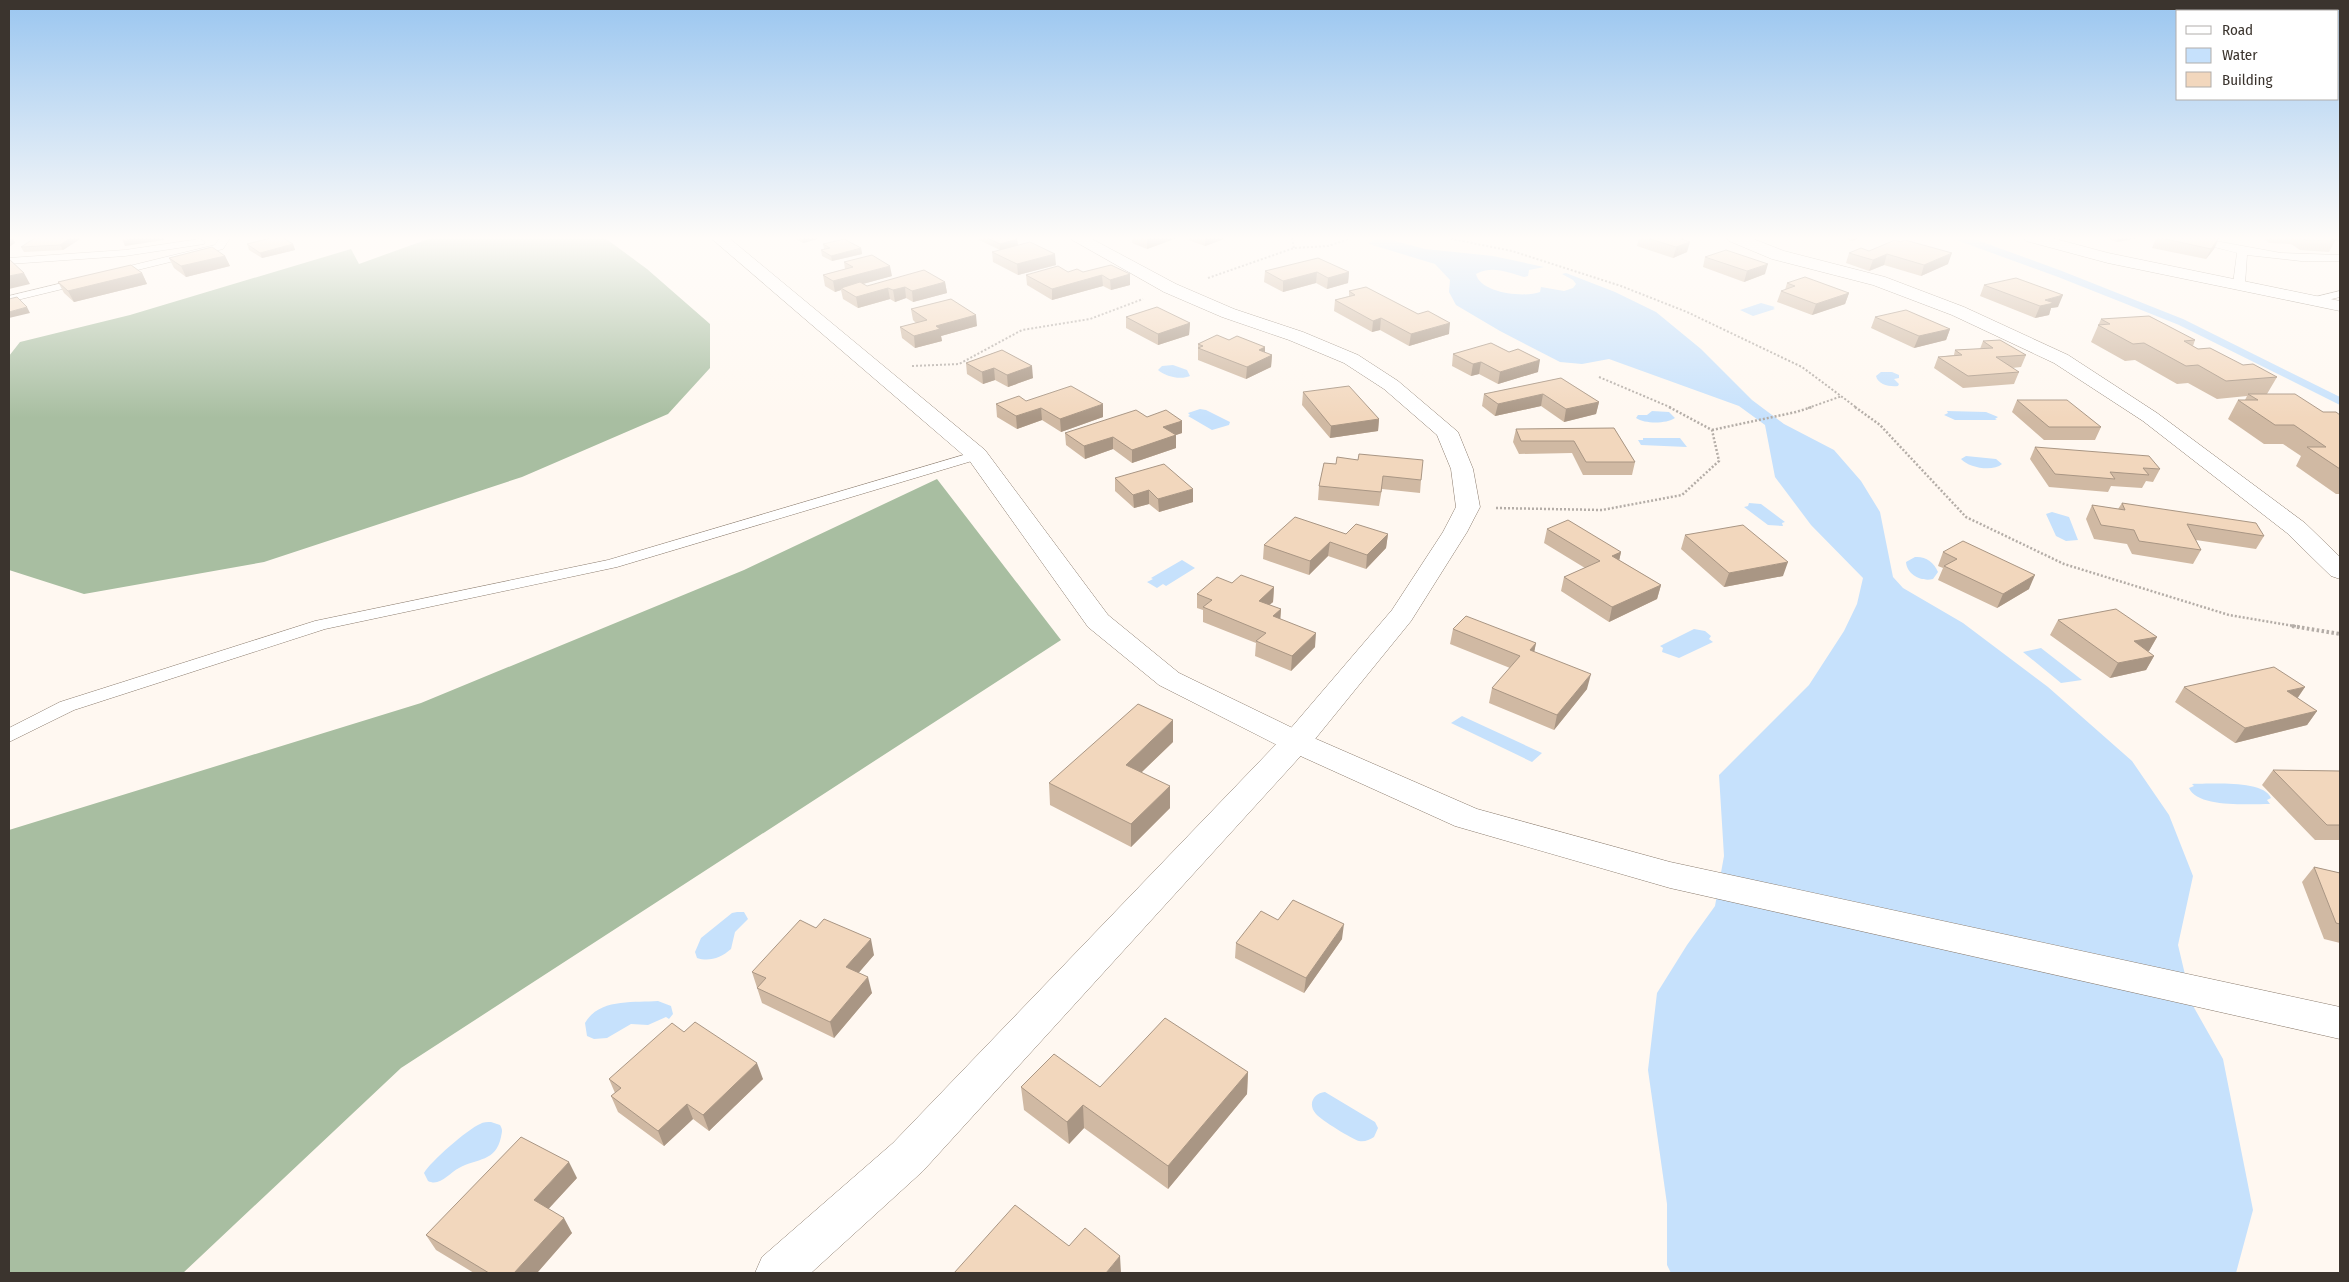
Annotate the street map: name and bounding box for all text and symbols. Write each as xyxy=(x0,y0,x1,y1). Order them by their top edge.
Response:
legend xyxy=(2176,10,2339,100)
text: Road xyxy=(2222,21,2253,39)
text: Water xyxy=(2222,46,2258,64)
text: Building xyxy=(2222,71,2273,89)

